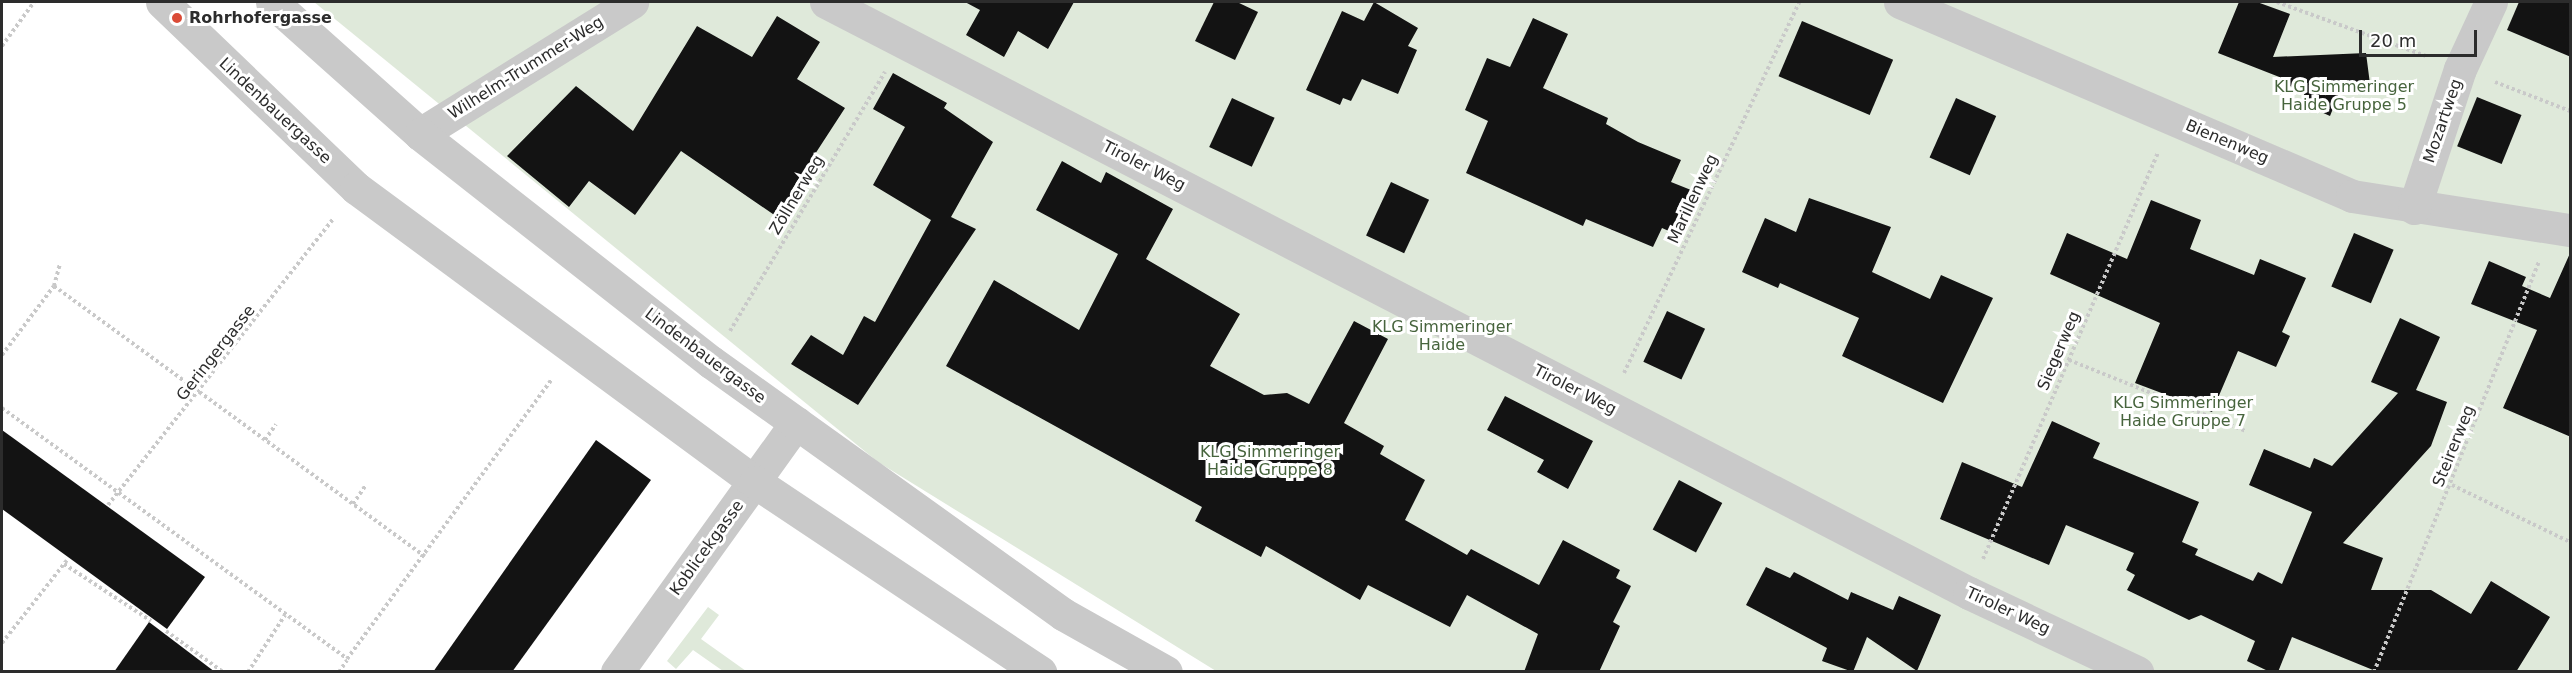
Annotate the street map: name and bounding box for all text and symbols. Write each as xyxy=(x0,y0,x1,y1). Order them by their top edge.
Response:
place label: Rohrhofergasse xyxy=(189,8,332,28)
marker: Rohrhofergasse xyxy=(170,11,184,25)
street label: Wilhelm-Trummer-Weg xyxy=(445,12,607,124)
scale bar xyxy=(2362,18,2480,56)
text: 20 m xyxy=(2370,30,2416,51)
street label: Lindenbauergasse xyxy=(215,54,335,168)
street label: Mozartweg xyxy=(2420,76,2466,166)
park label: KLG Simmeringer Haide Gruppe 5 xyxy=(2274,77,2414,115)
street label: Bienenweg xyxy=(2183,116,2271,168)
street label: Tiroler Weg xyxy=(1099,137,1189,195)
street label: Marillenweg xyxy=(1664,151,1722,247)
street label: Zöllnerweg xyxy=(766,152,828,238)
street label: Geringergasse xyxy=(173,301,259,405)
street label: Lindenbauergasse xyxy=(641,304,769,408)
street label: Siegerweg xyxy=(2034,309,2084,393)
park label: KLG Simmeringer Haide xyxy=(1372,317,1512,355)
street label: Tiroler Weg xyxy=(1530,361,1620,419)
park label: KLG Simmeringer Haide Gruppe 7 xyxy=(2113,393,2253,431)
street label: Steirerweg xyxy=(2429,402,2479,490)
park label: KLG Simmeringer Haide Gruppe 8 xyxy=(1200,442,1340,480)
street label: Koblicekgasse xyxy=(666,497,748,599)
street label: Tiroler Weg xyxy=(1963,583,2053,639)

